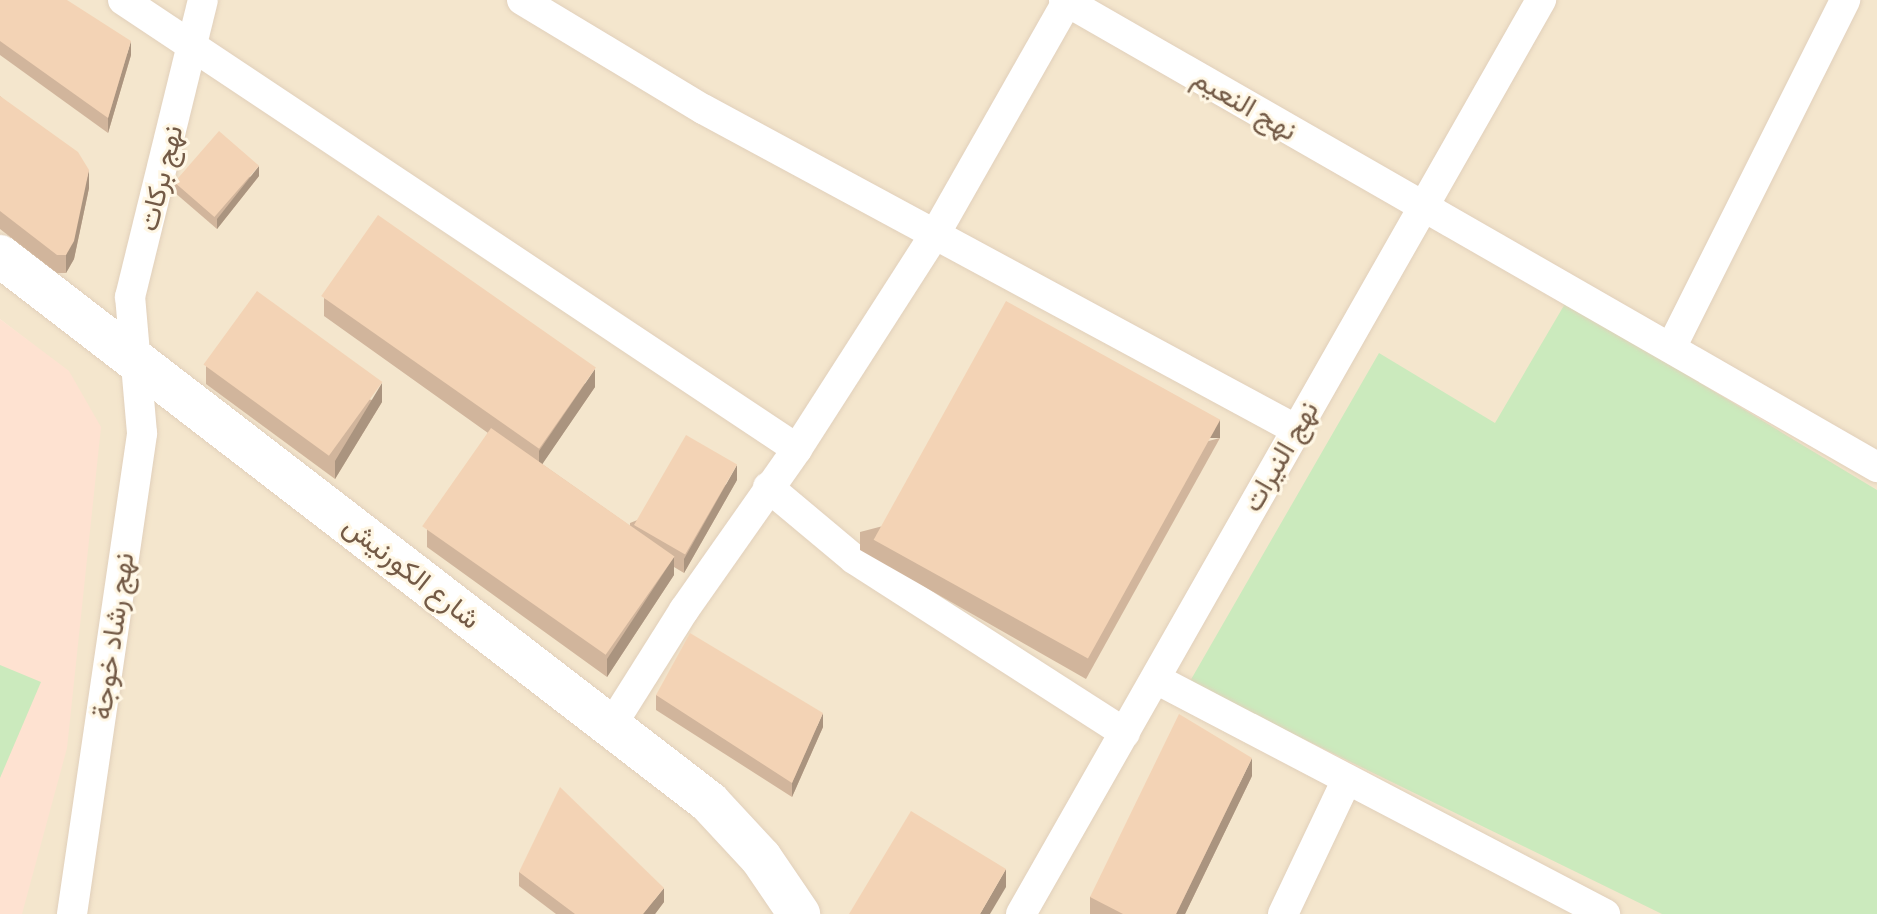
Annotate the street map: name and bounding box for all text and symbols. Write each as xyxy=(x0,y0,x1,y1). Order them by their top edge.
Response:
street label: نهج النعيم xyxy=(1187,61,1303,147)
street label: نهج بركات xyxy=(131,122,189,234)
street label: نهج النيرات xyxy=(1235,395,1325,517)
street label: شارع الكورنيش xyxy=(337,508,487,636)
street label: نهج رشاد خوجة xyxy=(84,550,140,722)

